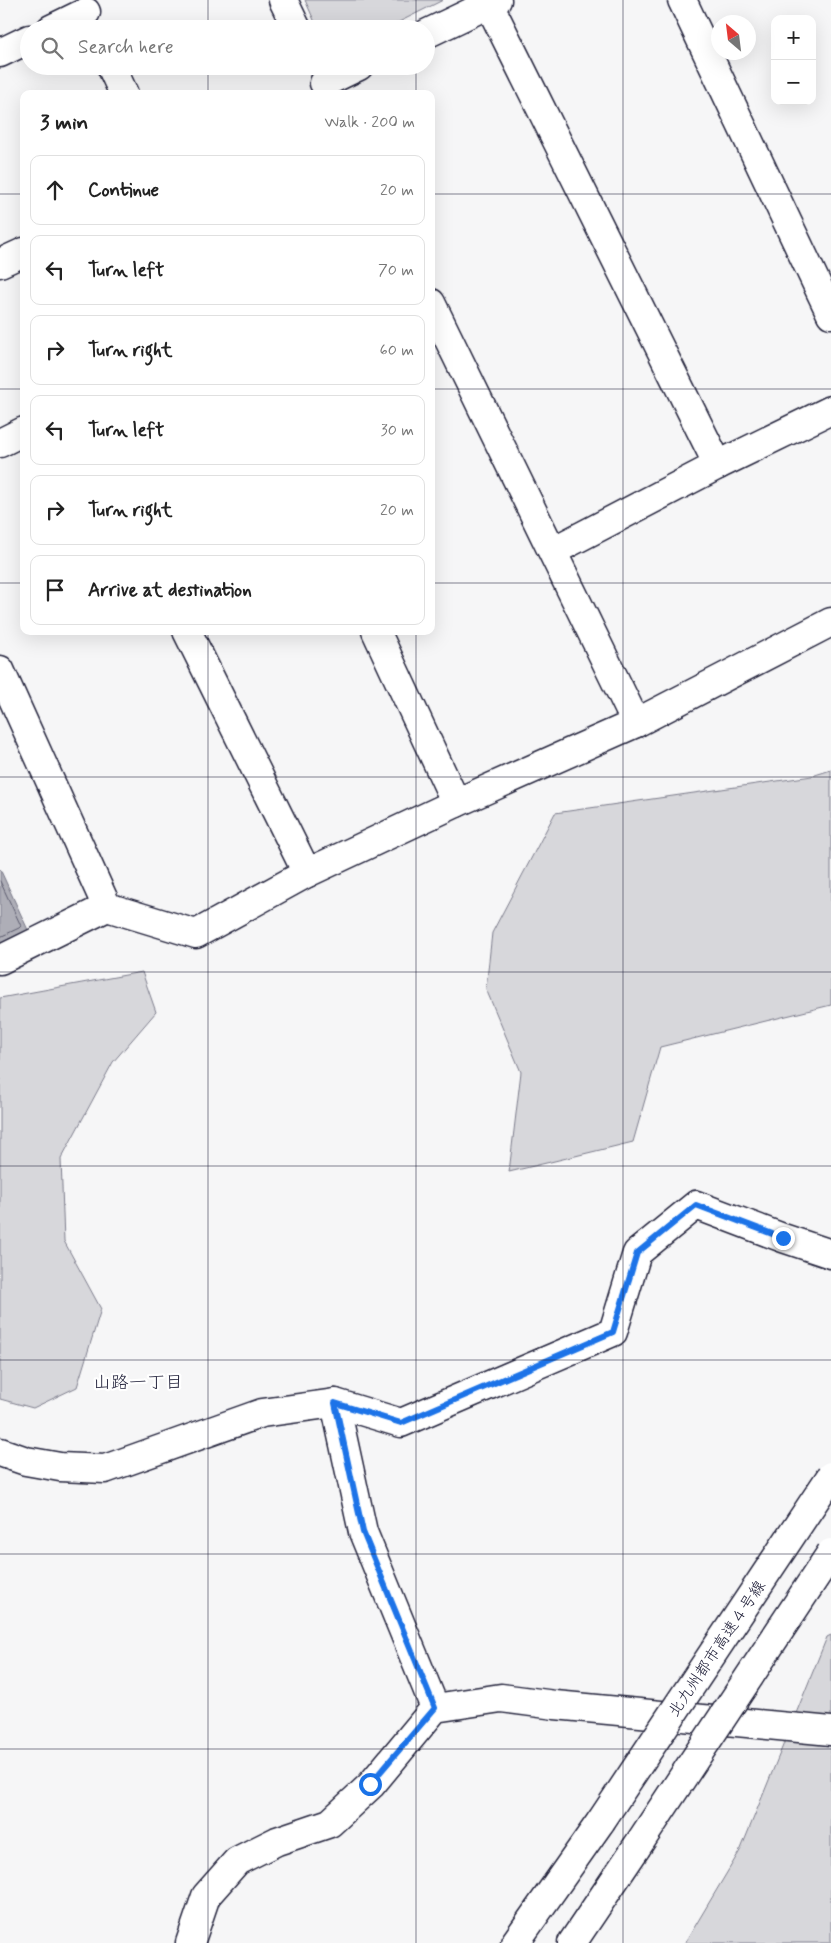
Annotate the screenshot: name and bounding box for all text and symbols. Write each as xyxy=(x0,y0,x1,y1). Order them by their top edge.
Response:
north arrow xyxy=(711,15,756,60)
map controls xyxy=(771,15,816,105)
button: + xyxy=(771,15,816,60)
search box xyxy=(20,20,435,75)
icon: search xyxy=(38,34,66,62)
text: Search here xyxy=(78,35,174,60)
button: − xyxy=(771,60,816,105)
text: 3 min xyxy=(40,109,88,137)
text: Walk · 200 m xyxy=(324,112,415,133)
icon: ahead xyxy=(41,176,69,204)
text: Continue xyxy=(88,178,159,203)
text: 20 m xyxy=(380,180,414,201)
icon: left xyxy=(41,256,69,284)
text: Turn left xyxy=(88,258,164,283)
text: 70 m xyxy=(378,260,414,281)
icon: right xyxy=(41,336,69,364)
text: Turn right xyxy=(88,338,172,363)
text: 60 m xyxy=(380,340,414,361)
icon: left xyxy=(41,416,69,444)
text: Turn left xyxy=(88,418,164,443)
text: 30 m xyxy=(381,420,414,441)
icon: right xyxy=(41,496,69,524)
text: Turn right xyxy=(88,498,172,523)
text: 20 m xyxy=(380,500,414,521)
icon: arrive xyxy=(41,576,69,604)
text: Arrive at destination xyxy=(88,578,252,603)
route end xyxy=(772,1227,795,1250)
district label: 山路一丁目 xyxy=(93,1371,183,1395)
street label: 北九州都市高速４号線 xyxy=(664,1577,771,1721)
route start xyxy=(359,1773,382,1796)

